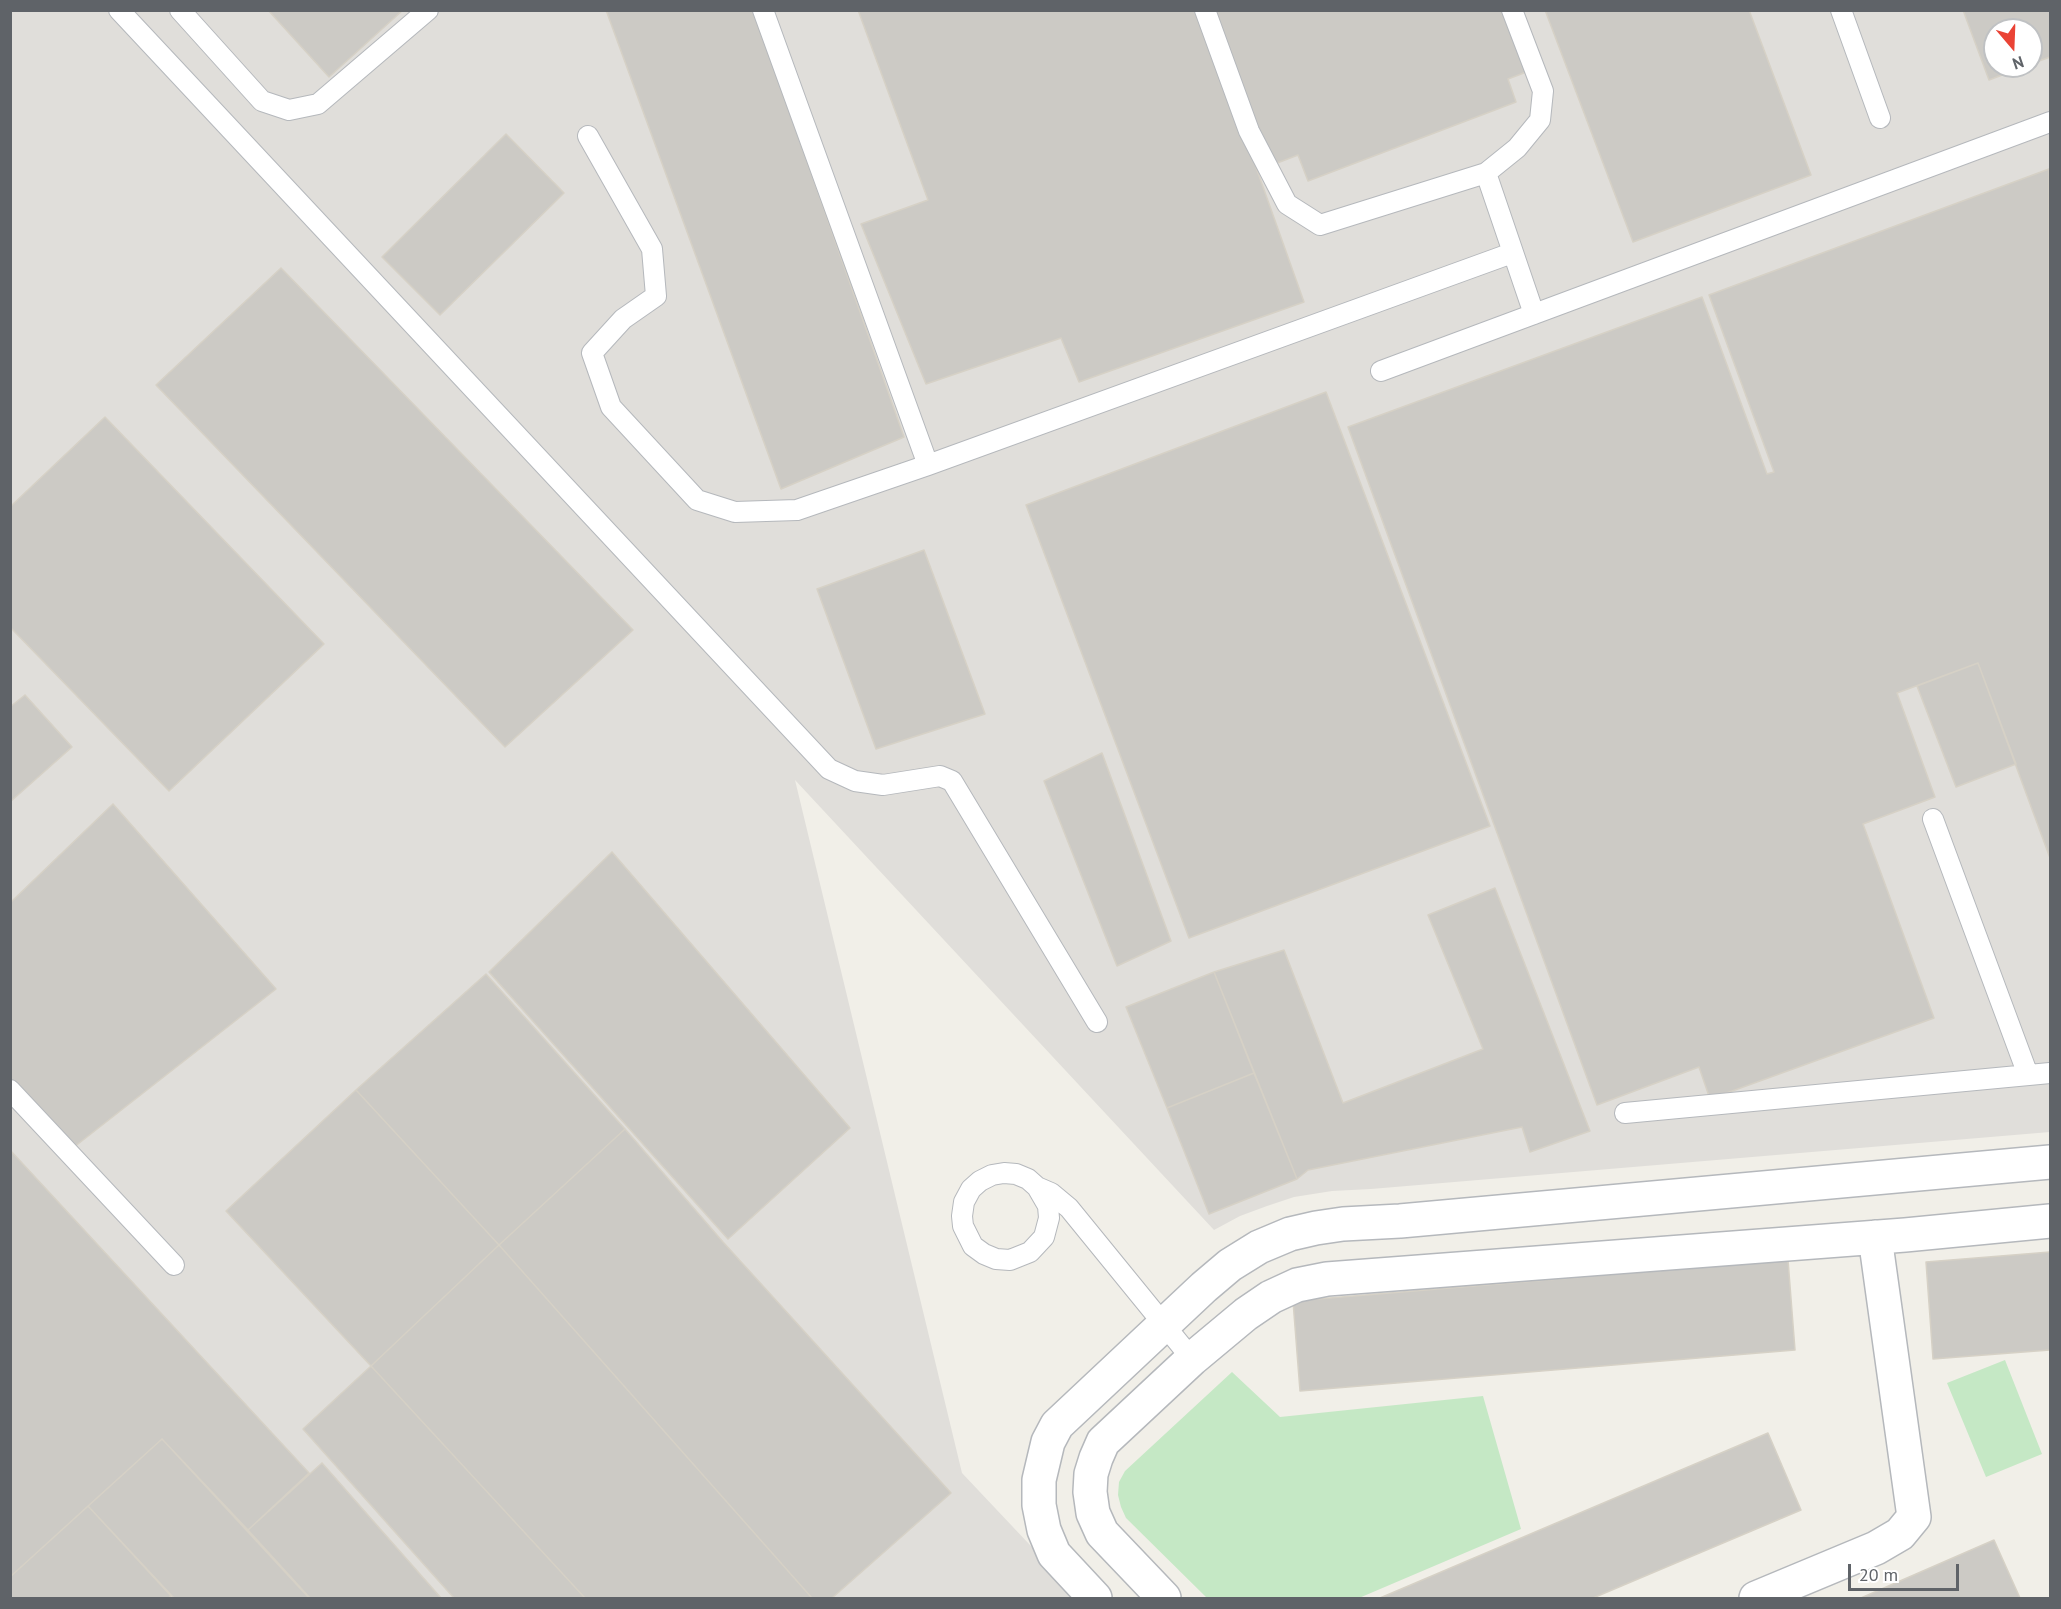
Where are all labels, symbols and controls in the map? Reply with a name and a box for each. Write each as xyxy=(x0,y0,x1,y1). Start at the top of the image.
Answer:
north arrow xyxy=(1983,18,2043,78)
text: N xyxy=(2010,52,2026,74)
scale bar xyxy=(1851,1552,1962,1590)
text: 20 m xyxy=(1859,1563,1898,1586)

